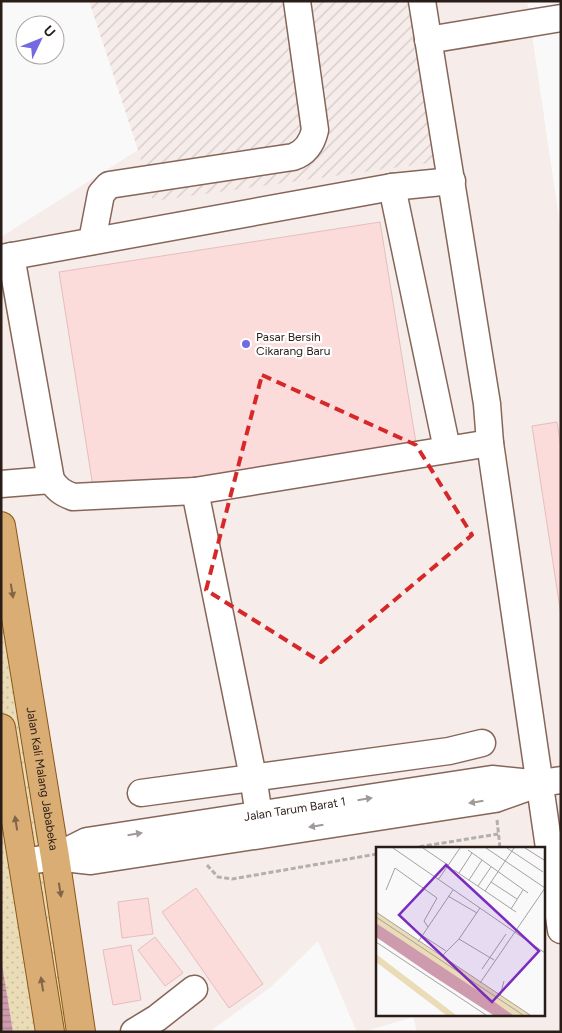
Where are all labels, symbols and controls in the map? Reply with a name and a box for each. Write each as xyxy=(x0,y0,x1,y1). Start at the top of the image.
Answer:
north arrow xyxy=(15,15,65,65)
text: U xyxy=(40,22,59,41)
place label: Pasar Bersih Cikarang Baru xyxy=(256,330,330,358)
marker: Pasar Bersih Cikarang Baru xyxy=(240,338,252,350)
one-way arrow xyxy=(8,584,16,600)
street label: Jalan Kali Malang Jababeka xyxy=(24,706,61,851)
street label: Jalan Tarum Barat 1 xyxy=(243,794,347,824)
one-way arrow xyxy=(357,794,373,802)
one-way arrow xyxy=(468,799,484,807)
one-way arrow xyxy=(12,815,20,831)
one-way arrow xyxy=(307,823,323,831)
one-way arrow xyxy=(128,829,144,837)
inset map xyxy=(376,847,544,1016)
one-way arrow xyxy=(56,882,64,898)
one-way arrow xyxy=(38,975,46,991)

